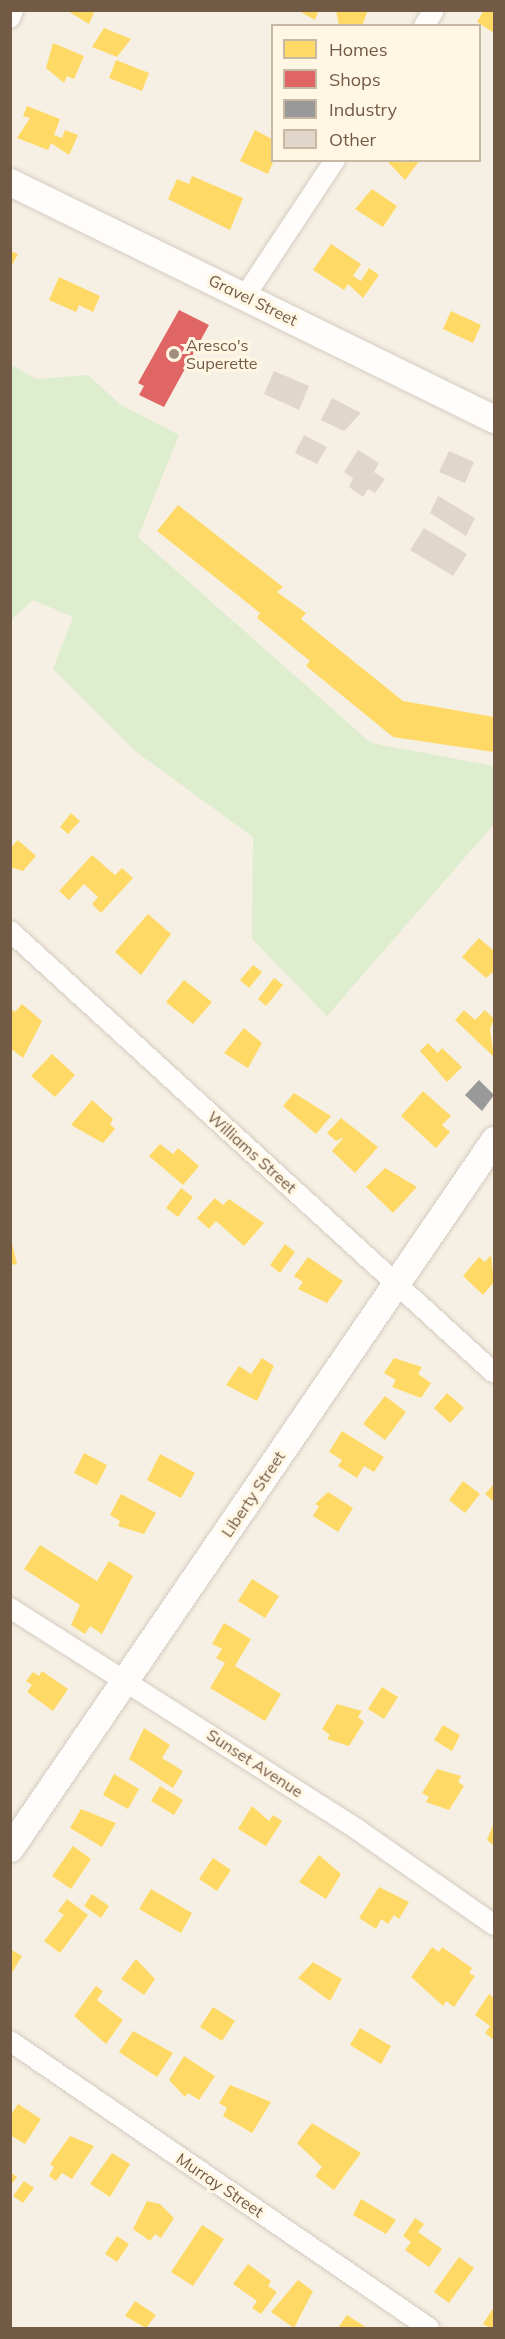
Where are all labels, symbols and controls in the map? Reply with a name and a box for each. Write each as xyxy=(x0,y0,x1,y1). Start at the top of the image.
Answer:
legend xyxy=(271,24,481,162)
text: Homes xyxy=(329,38,388,61)
text: Shops xyxy=(329,68,381,91)
text: Industry xyxy=(329,98,397,121)
text: Other xyxy=(329,128,376,151)
street label: Gravel Street xyxy=(206,270,300,330)
place label: Aresco's Superette xyxy=(186,335,258,373)
marker: Aresco's Superette xyxy=(167,347,181,361)
street label: Williams Street xyxy=(204,1107,300,1197)
street label: Liberty Street xyxy=(217,1447,289,1541)
street label: Sunset Avenue xyxy=(203,1725,307,1801)
street label: Murray Street xyxy=(173,2149,267,2221)

